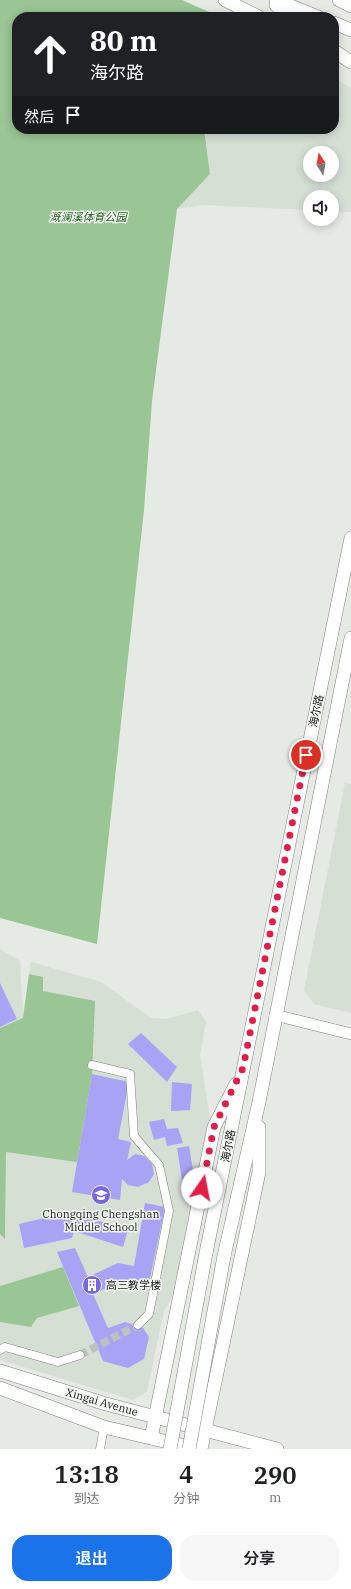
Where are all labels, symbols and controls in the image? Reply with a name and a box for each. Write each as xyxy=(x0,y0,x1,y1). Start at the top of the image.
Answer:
text: 80 m xyxy=(90,22,157,59)
icon: ahead xyxy=(24,28,76,80)
text: 海尔路 xyxy=(90,61,144,84)
icon: arrive xyxy=(62,104,84,126)
text: 然后 xyxy=(24,107,54,126)
north arrow xyxy=(303,146,339,182)
map controls xyxy=(303,146,339,226)
button: sound xyxy=(303,190,339,226)
park label: 溉澜溪体育公园 xyxy=(50,210,128,224)
street label: 海尔路 xyxy=(306,693,326,729)
pin xyxy=(289,738,323,772)
icon: arrive xyxy=(295,744,317,766)
street label: 海尔路 xyxy=(218,1128,238,1164)
position arrow xyxy=(181,1167,223,1209)
school or university icon: Chongqing Chengshan Middle School xyxy=(90,1184,112,1206)
place label: Chongqing Chengshan Middle School xyxy=(43,1207,159,1234)
building icon: 高三教学楼 xyxy=(81,1274,103,1296)
place label: 高三教学楼 xyxy=(106,1278,161,1292)
street label: Xingai Avenue xyxy=(64,1385,140,1419)
text: 13:18 xyxy=(54,1458,119,1490)
text: 4 xyxy=(179,1458,193,1490)
text: 290 xyxy=(254,1459,297,1491)
text: m xyxy=(269,1489,281,1506)
text: 到达 xyxy=(74,1490,100,1507)
text: 分钟 xyxy=(173,1490,199,1507)
button: 退出 xyxy=(12,1535,172,1581)
button: 分享 xyxy=(180,1535,339,1581)

